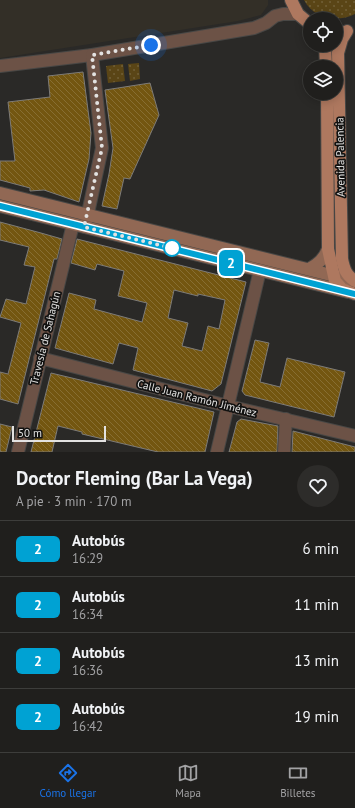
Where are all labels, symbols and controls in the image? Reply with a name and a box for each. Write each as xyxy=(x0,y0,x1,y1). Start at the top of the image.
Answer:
map controls xyxy=(303,12,343,100)
button: locate xyxy=(303,12,343,52)
your location xyxy=(141,35,161,55)
button: layers xyxy=(303,60,343,100)
street label: Avenida Palencia xyxy=(332,117,348,197)
unlabelled marker xyxy=(163,239,181,257)
line badge: 2 xyxy=(218,250,244,276)
text: 2 xyxy=(227,254,235,272)
street label: Travesía de Sahagún xyxy=(27,290,63,386)
street label: Calle Juan Ramón Jiménez xyxy=(136,376,258,420)
scale bar xyxy=(12,424,106,443)
text: 50 m xyxy=(18,426,42,440)
button: heart xyxy=(297,465,339,507)
text: Doctor Fleming (Bar La Vega) xyxy=(16,466,253,490)
text: A pie · 3 min · 170 m xyxy=(16,493,131,510)
text: Autobús xyxy=(72,531,125,550)
text: 6 min xyxy=(302,539,339,558)
text: 2 xyxy=(34,540,42,558)
text: 16:29 xyxy=(72,550,103,567)
text: Autobús xyxy=(72,587,125,606)
text: 11 min xyxy=(294,595,339,614)
text: 2 xyxy=(34,596,42,614)
text: 16:34 xyxy=(72,606,103,623)
text: Autobús xyxy=(72,643,125,662)
text: 13 min xyxy=(294,651,339,670)
text: 2 xyxy=(34,652,42,670)
text: 16:36 xyxy=(72,662,103,679)
text: Autobús xyxy=(72,699,125,718)
text: 19 min xyxy=(294,707,339,726)
text: 2 xyxy=(34,708,42,726)
text: 16:42 xyxy=(72,718,103,735)
tab: Cómo llegar xyxy=(40,762,96,800)
tab: Mapa xyxy=(175,762,201,800)
tab: Billetes xyxy=(280,762,315,800)

